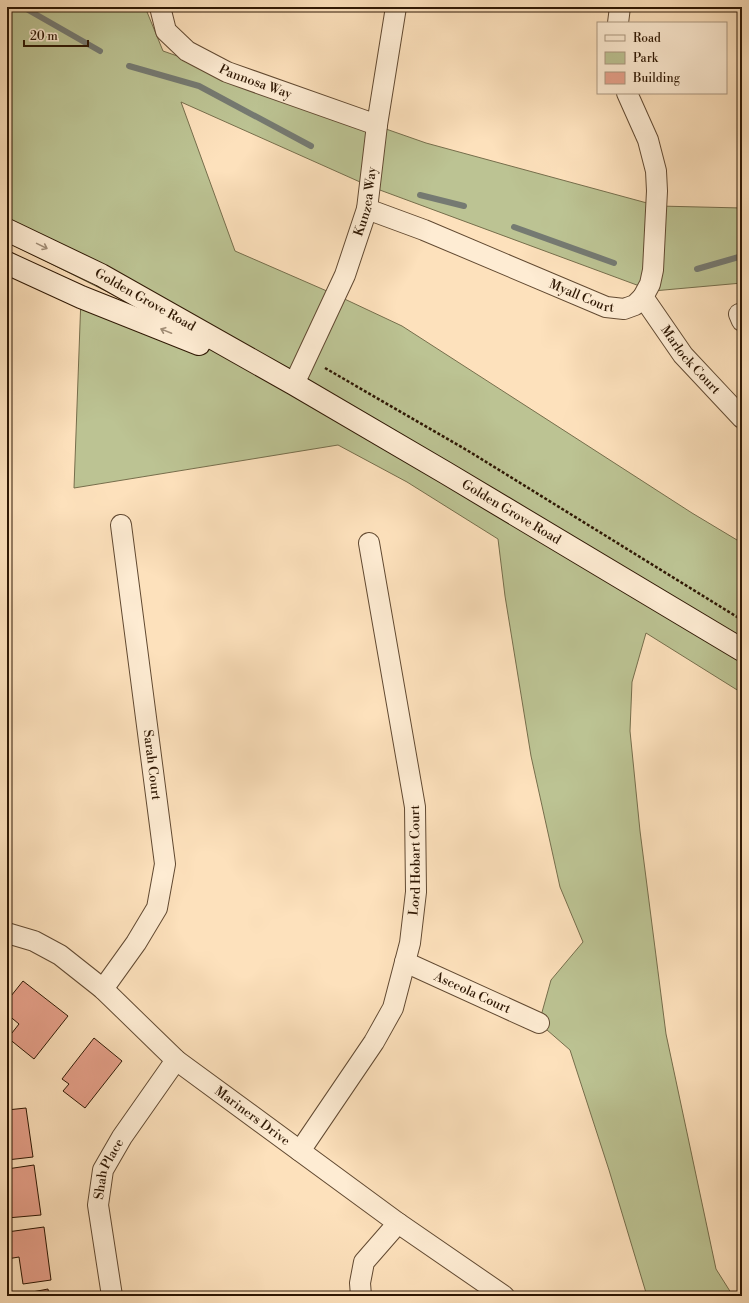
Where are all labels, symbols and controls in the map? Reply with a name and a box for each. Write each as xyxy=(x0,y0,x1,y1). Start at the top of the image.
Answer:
scale bar xyxy=(24,22,88,48)
legend xyxy=(597,22,727,94)
text: 20 m xyxy=(30,29,58,44)
text: Road xyxy=(633,31,661,46)
text: Park xyxy=(633,51,659,66)
street label: Pannosa Way xyxy=(216,61,295,103)
text: Building xyxy=(632,71,681,86)
street label: Kunzea Way xyxy=(350,165,380,238)
one-way arrow xyxy=(36,243,48,250)
street label: Golden Grove Road xyxy=(92,265,199,335)
street label: Myall Court xyxy=(547,276,615,316)
street label: Marlock Court xyxy=(657,323,724,398)
one-way arrow xyxy=(160,326,172,334)
street label: Golden Grove Road xyxy=(459,476,564,548)
street label: Sarah Court xyxy=(140,729,164,802)
street label: Lord Hobart Court xyxy=(405,804,424,916)
street label: Asceola Court xyxy=(431,968,514,1017)
street label: Mariners Drive xyxy=(211,1083,294,1149)
street label: Shah Place xyxy=(91,1135,128,1201)

